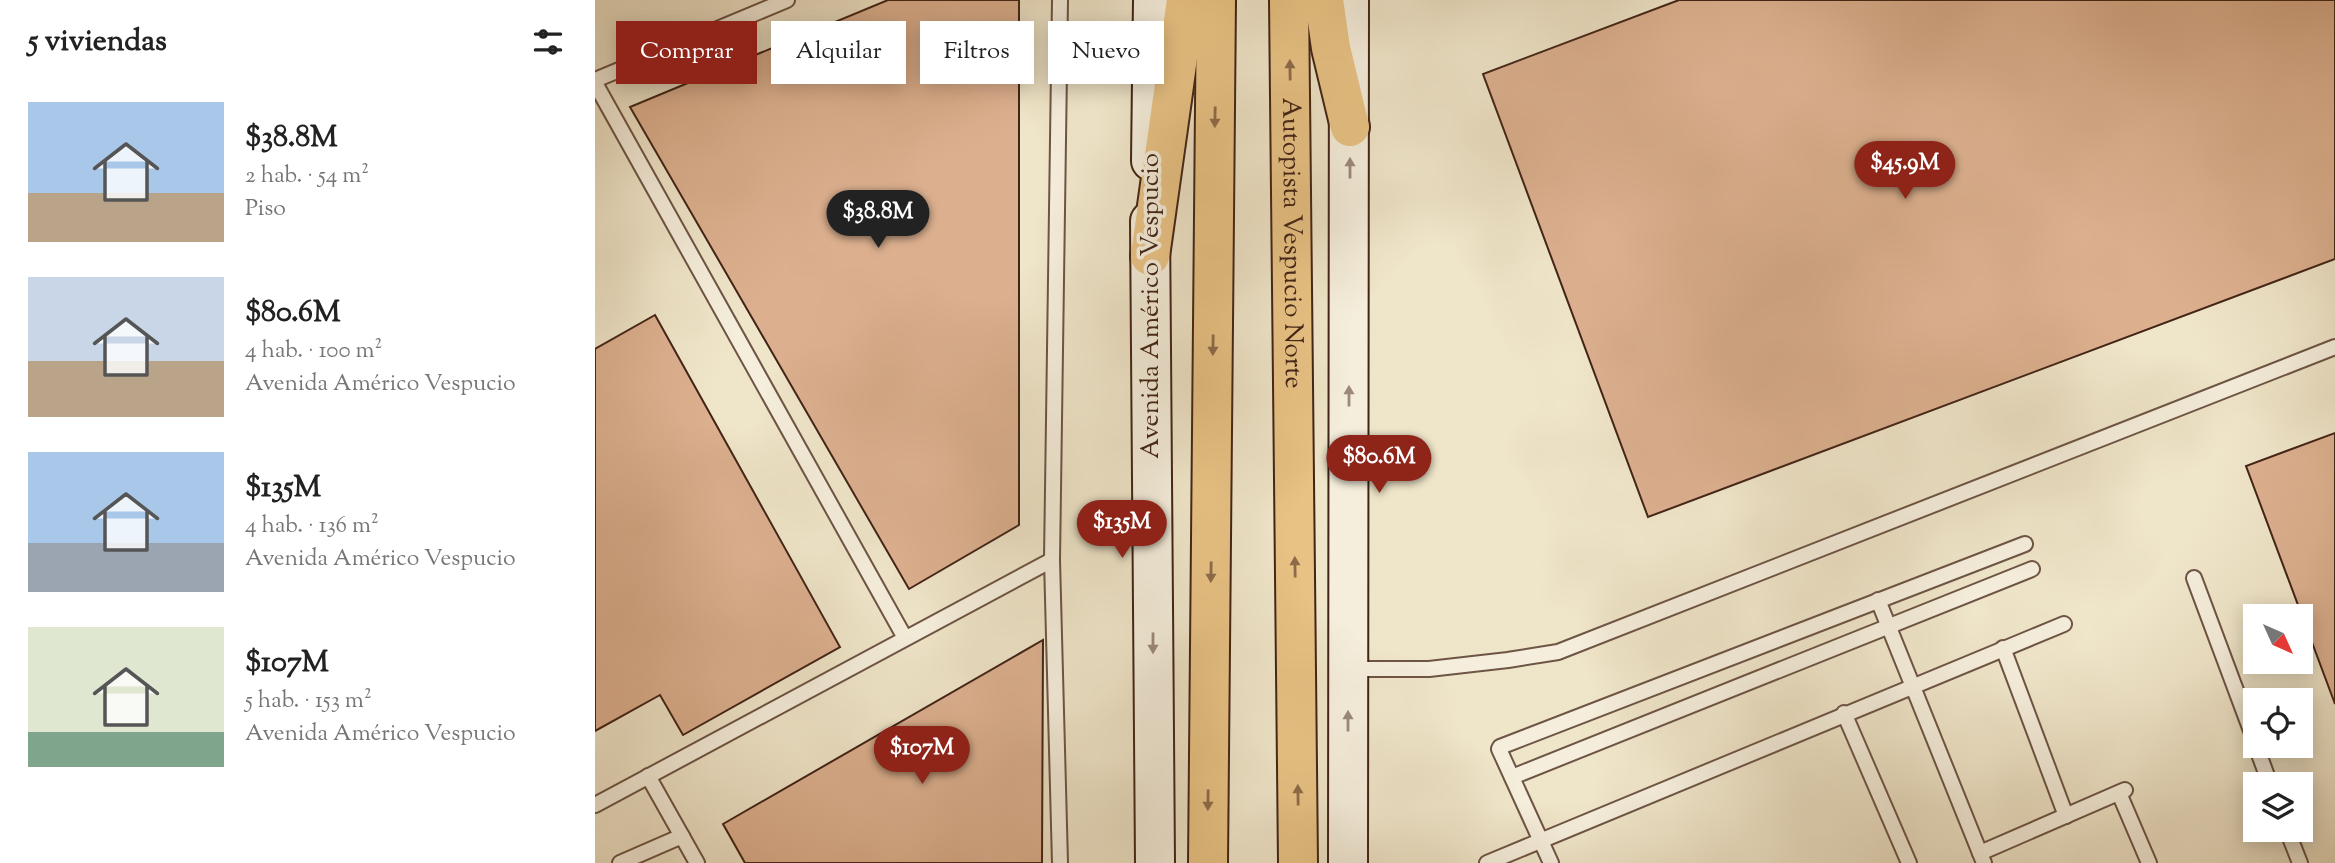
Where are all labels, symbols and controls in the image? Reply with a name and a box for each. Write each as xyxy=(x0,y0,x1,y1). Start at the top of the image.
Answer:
text: 5 viviendas xyxy=(28,21,167,64)
chip: Comprar xyxy=(616,21,757,84)
chip: Alquilar xyxy=(771,21,906,84)
chip: Filtros xyxy=(920,21,1034,84)
chip: Nuevo xyxy=(1048,21,1164,84)
icon: filters xyxy=(529,23,567,61)
one-way arrow xyxy=(1284,59,1296,81)
street label: Autopista Vespucio Norte xyxy=(1272,97,1312,389)
one-way arrow xyxy=(1209,106,1221,128)
text: $38.8M xyxy=(245,117,338,160)
icon: home xyxy=(84,130,168,214)
pin: $45.9M xyxy=(1848,142,1962,201)
text: $45.9M xyxy=(1870,147,1940,180)
street label: Avenida Américo Vespucio xyxy=(1133,153,1170,459)
one-way arrow xyxy=(1344,157,1356,179)
text: 2 hab. · 54 m² xyxy=(245,160,369,193)
pin: $38.8M xyxy=(821,190,935,250)
text: Piso xyxy=(245,193,286,226)
text: $38.8M xyxy=(842,196,914,229)
text: $80.6M xyxy=(245,292,341,335)
icon: home xyxy=(84,305,168,389)
one-way arrow xyxy=(1207,334,1219,356)
text: 4 hab. · 100 m² xyxy=(245,335,382,368)
text: Avenida Américo Vespucio xyxy=(245,368,516,401)
one-way arrow xyxy=(1343,385,1355,407)
pin: $80.6M xyxy=(1322,435,1436,495)
text: $80.6M xyxy=(1342,441,1416,474)
text: $135M xyxy=(245,467,321,510)
icon: home xyxy=(84,480,168,564)
pin: $135M xyxy=(1073,500,1171,560)
text: $135M xyxy=(1093,506,1151,539)
text: 4 hab. · 136 m² xyxy=(245,510,379,543)
text: Avenida Américo Vespucio xyxy=(245,543,516,576)
one-way arrow xyxy=(1289,556,1301,578)
one-way arrow xyxy=(1205,561,1216,583)
north arrow xyxy=(2243,604,2313,674)
map controls xyxy=(2243,604,2313,842)
one-way arrow xyxy=(1147,632,1159,654)
text: $107M xyxy=(245,642,329,685)
icon: home xyxy=(84,655,168,739)
text: 5 hab. · 153 m² xyxy=(245,685,372,718)
button: locate xyxy=(2243,688,2313,758)
one-way arrow xyxy=(1342,710,1354,732)
text: Avenida Américo Vespucio xyxy=(245,718,516,751)
pin: $107M xyxy=(873,726,971,786)
text: $107M xyxy=(890,732,954,765)
button: layers xyxy=(2243,772,2313,842)
one-way arrow xyxy=(1292,784,1304,806)
one-way arrow xyxy=(1203,789,1214,811)

